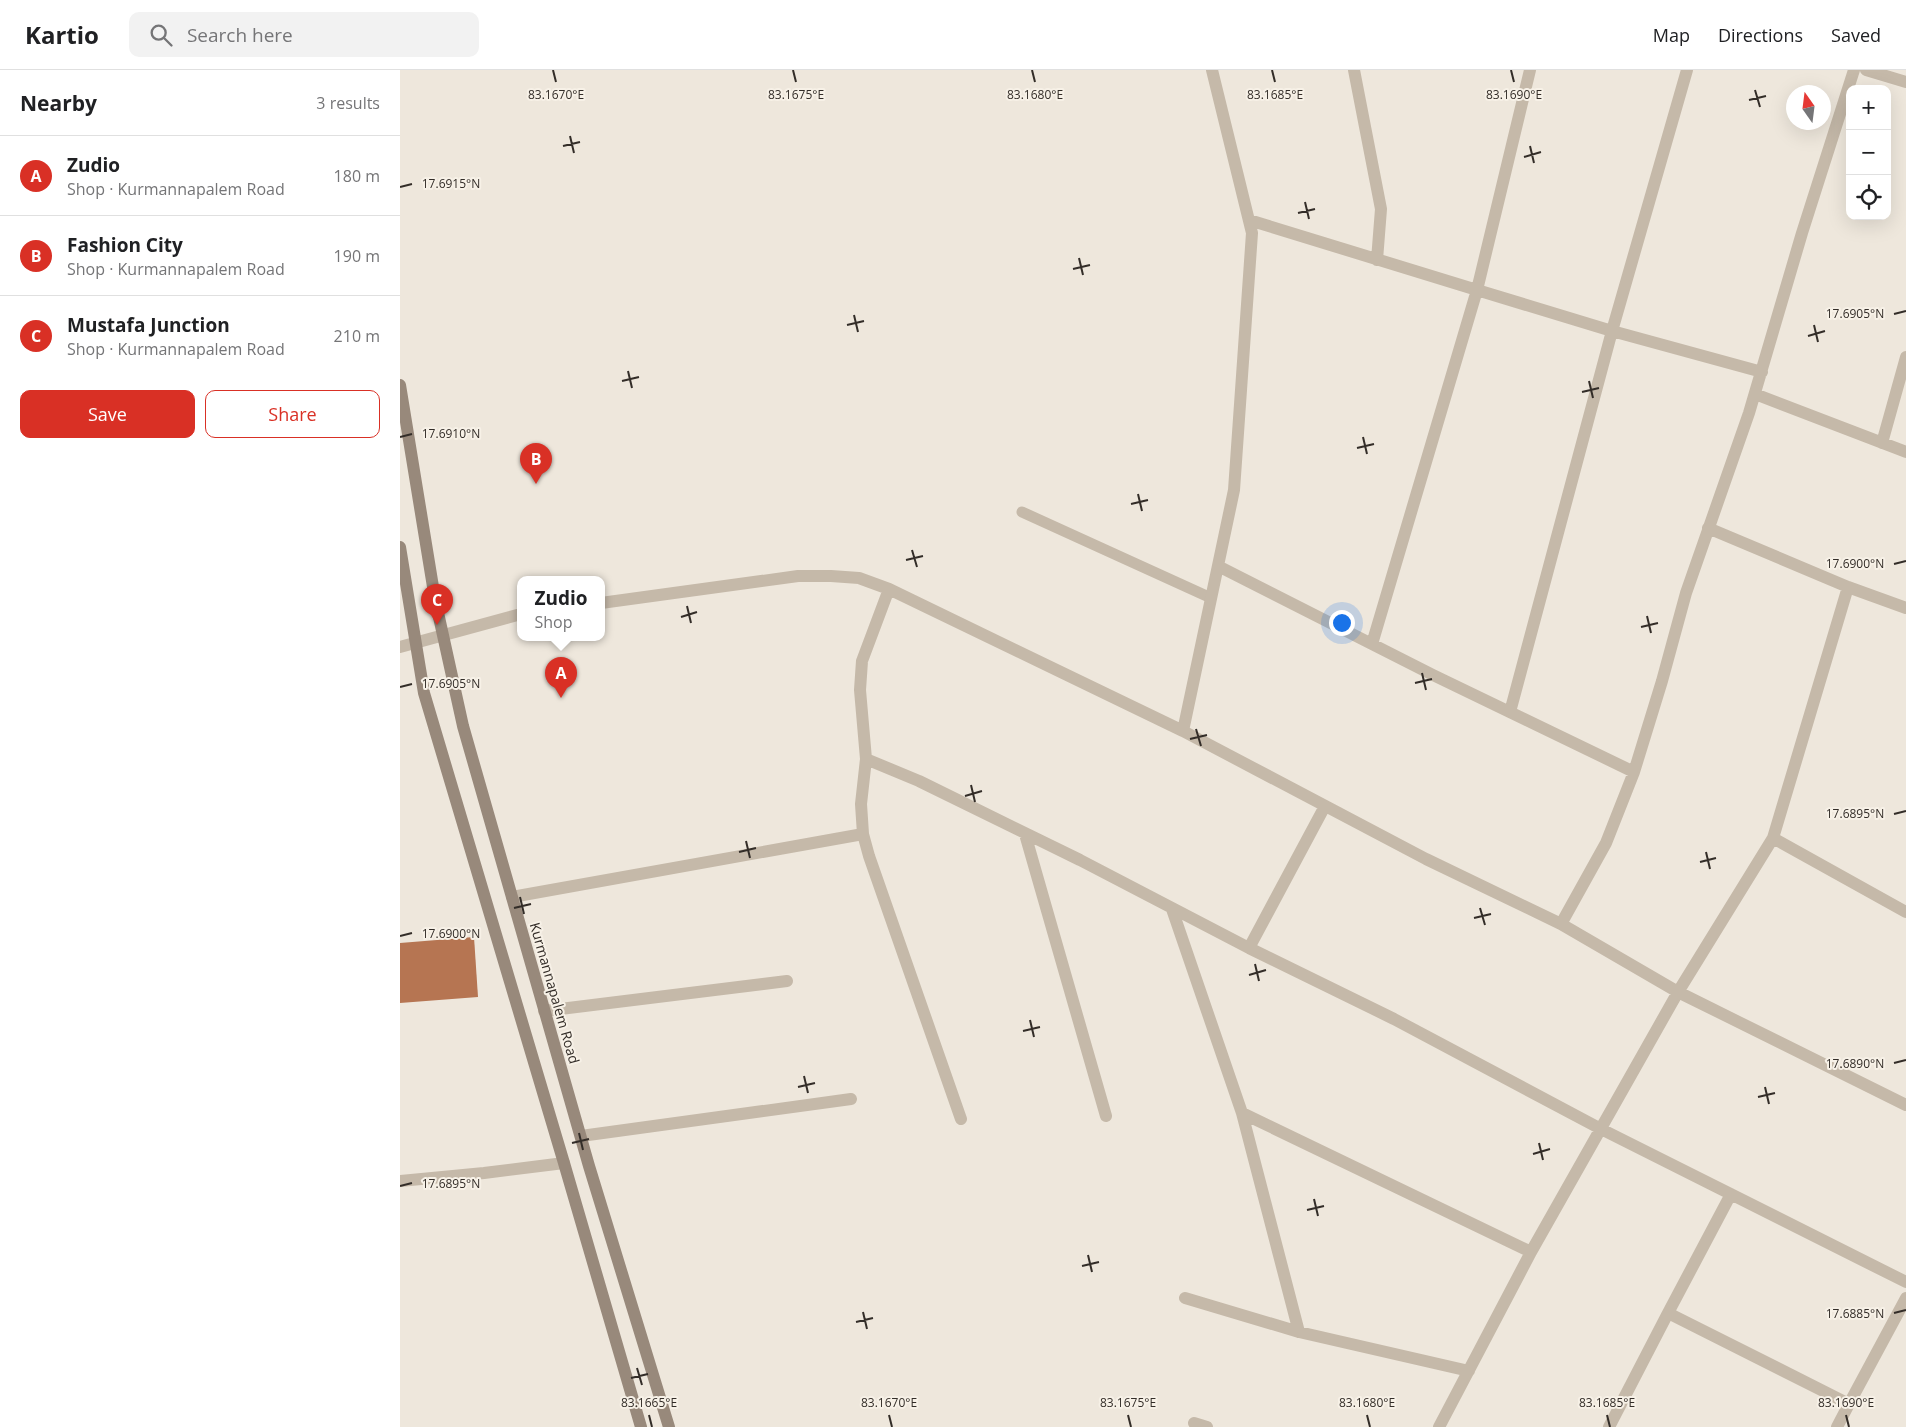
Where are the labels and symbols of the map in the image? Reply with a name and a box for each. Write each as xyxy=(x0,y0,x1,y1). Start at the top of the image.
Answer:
north arrow xyxy=(1786,85,1831,130)
text: 83.1670°E xyxy=(528,86,584,103)
text: 83.1675°E xyxy=(768,86,824,103)
text: 83.1680°E xyxy=(1007,86,1063,103)
text: 83.1685°E xyxy=(1247,86,1303,103)
text: 83.1690°E xyxy=(1486,86,1542,103)
text: 17.6915°N xyxy=(422,175,480,192)
text: 17.6905°N xyxy=(1826,305,1884,322)
text: 17.6910°N xyxy=(422,425,480,442)
pin: B xyxy=(520,443,552,484)
text: 17.6900°N xyxy=(1826,555,1884,572)
pin: C xyxy=(421,584,453,625)
your location xyxy=(1329,610,1355,636)
pin: A xyxy=(545,657,577,698)
text: 17.6905°N xyxy=(422,675,480,692)
text: 17.6895°N xyxy=(1826,805,1884,822)
street label: Kurmannapalem Road xyxy=(526,920,584,1066)
text: 17.6900°N xyxy=(422,925,480,942)
text: 17.6890°N xyxy=(1826,1055,1884,1072)
text: 17.6895°N xyxy=(422,1175,480,1192)
text: 17.6885°N xyxy=(1826,1305,1884,1322)
text: 83.1665°E xyxy=(621,1394,677,1411)
text: 83.1670°E xyxy=(861,1394,917,1411)
text: 83.1675°E xyxy=(1100,1394,1156,1411)
text: 83.1680°E xyxy=(1339,1394,1395,1411)
text: 83.1685°E xyxy=(1579,1394,1635,1411)
text: 83.1690°E xyxy=(1818,1394,1874,1411)

